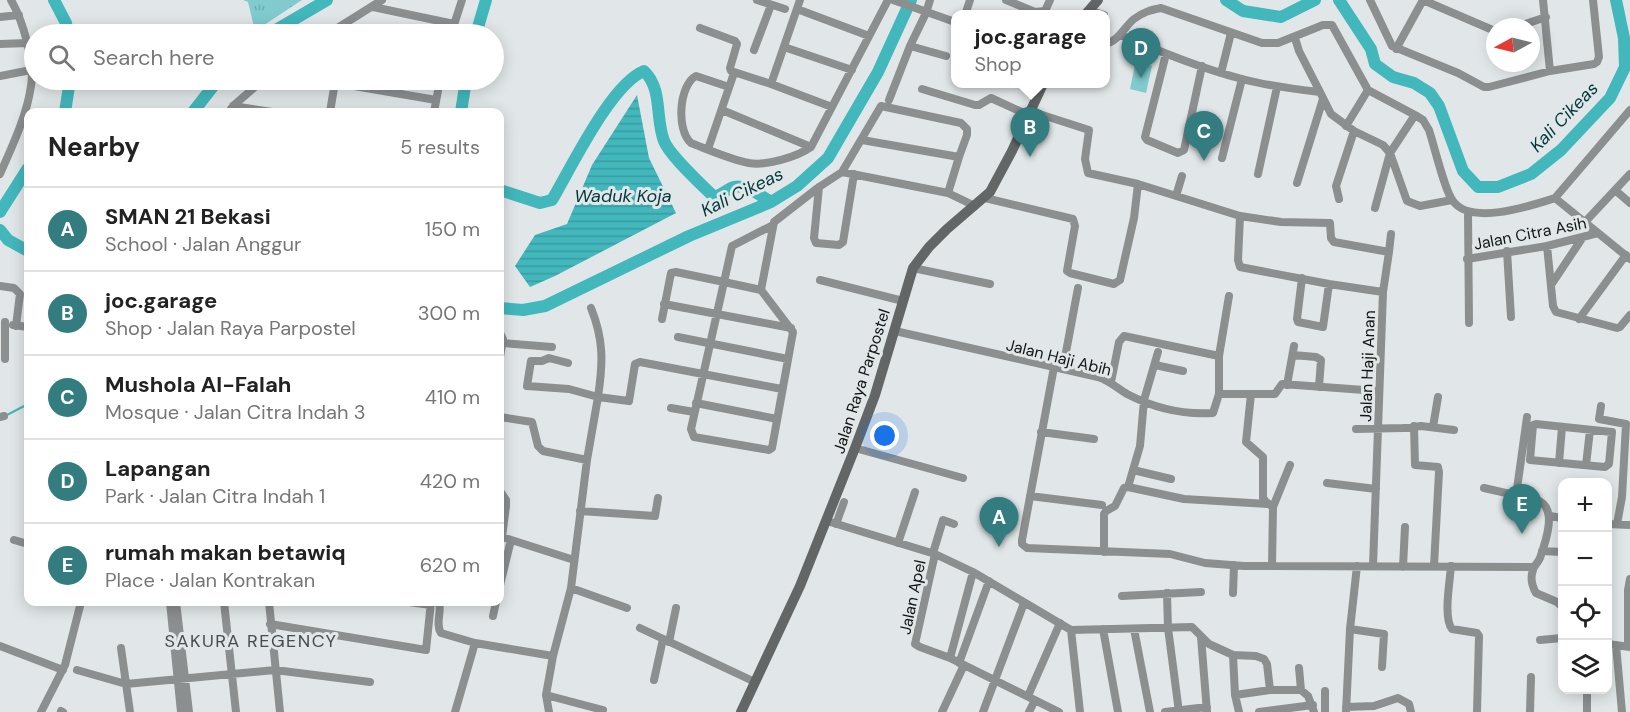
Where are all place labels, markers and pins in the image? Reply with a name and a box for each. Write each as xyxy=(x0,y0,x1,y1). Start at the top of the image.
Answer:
pin: D xyxy=(1122,28,1160,78)
pin: B xyxy=(1010,108,1050,157)
pin: C xyxy=(1184,112,1224,161)
pin: E xyxy=(1502,484,1541,534)
pin: A xyxy=(980,498,1018,547)

